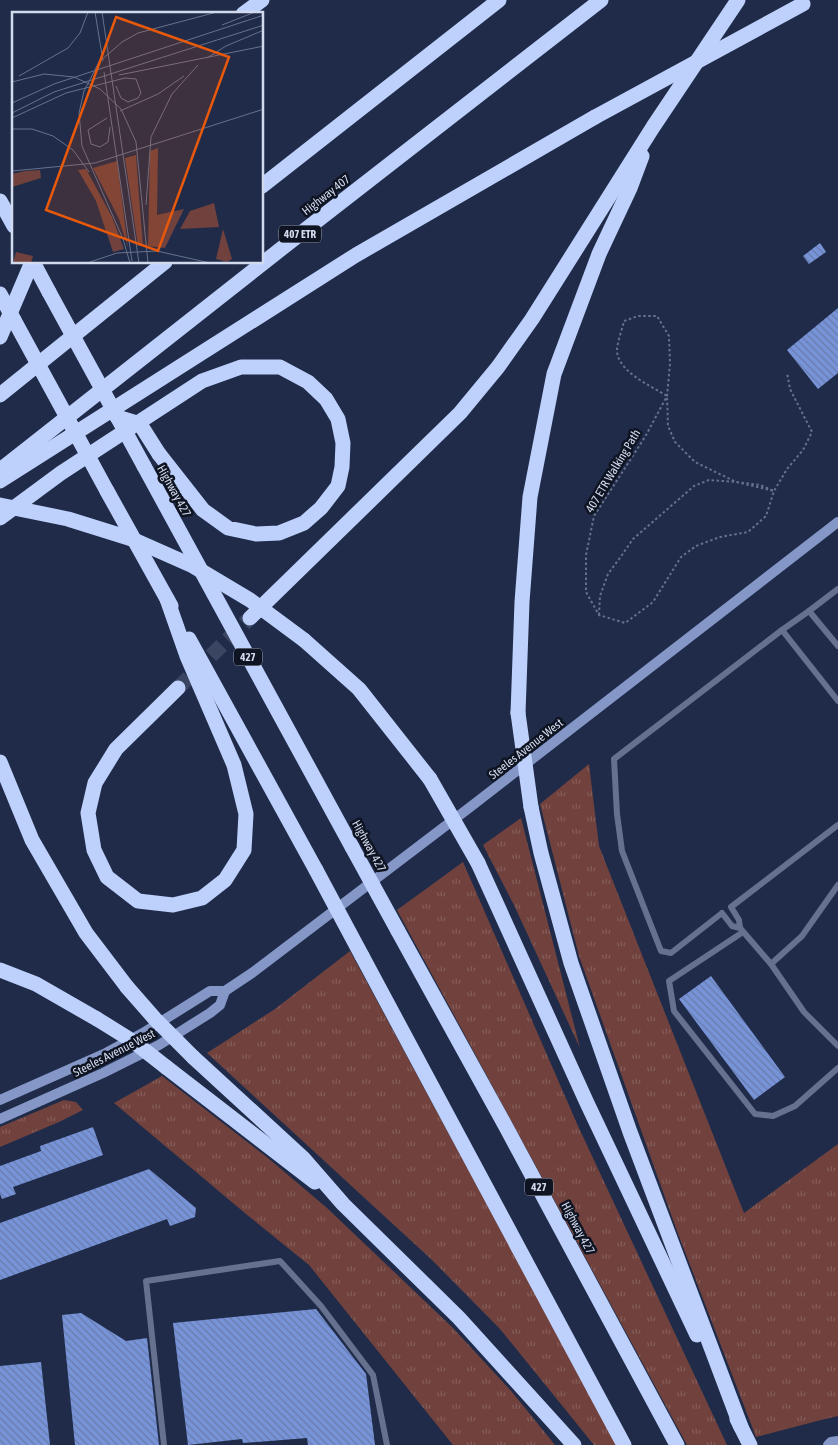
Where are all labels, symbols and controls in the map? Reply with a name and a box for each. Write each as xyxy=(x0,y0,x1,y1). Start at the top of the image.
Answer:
inset map xyxy=(12,12,264,264)
street label: Highway 407 xyxy=(299,172,353,218)
road number: 407 ETR xyxy=(279,225,321,242)
street label: 407 ETR Walking Path xyxy=(583,427,643,515)
street label: Highway 427 xyxy=(154,463,194,520)
road number: 427 xyxy=(234,649,262,666)
street label: Steeles Avenue West xyxy=(486,715,566,782)
street label: Highway 427 xyxy=(349,818,389,875)
street label: Steeles Avenue West xyxy=(71,1026,158,1080)
road number: 427 xyxy=(525,1178,553,1196)
street label: Highway 427 xyxy=(558,1200,598,1257)

